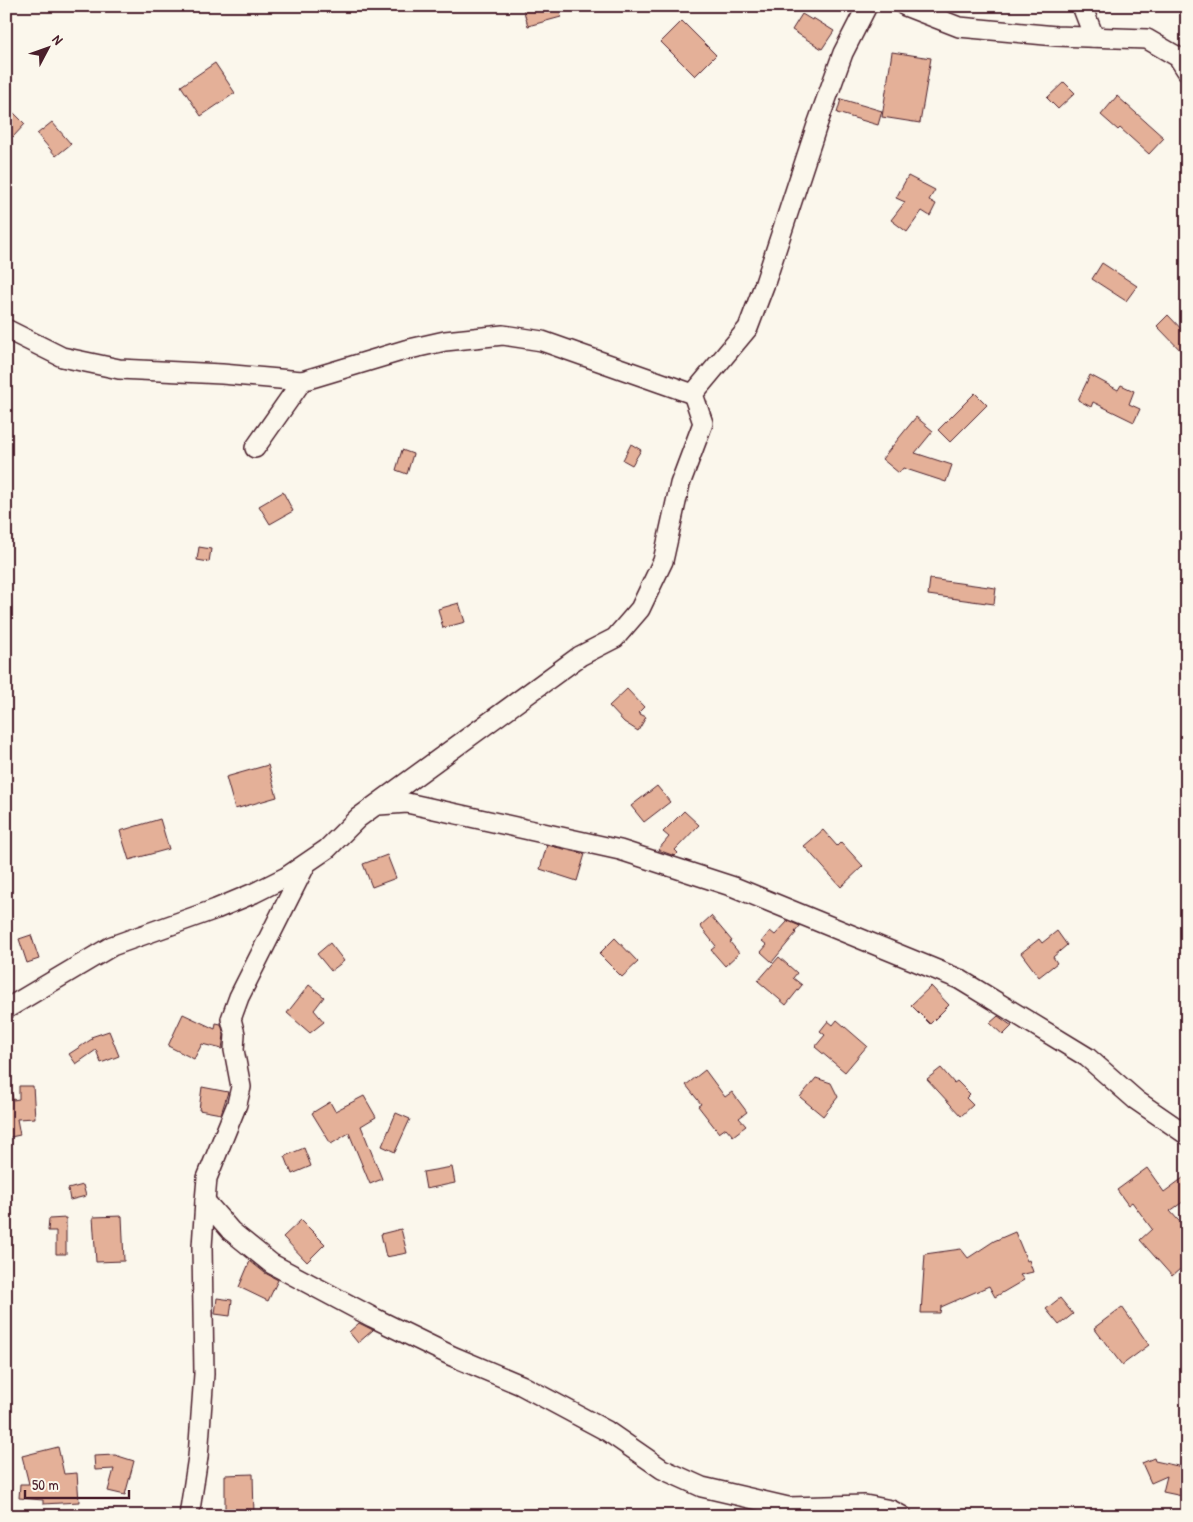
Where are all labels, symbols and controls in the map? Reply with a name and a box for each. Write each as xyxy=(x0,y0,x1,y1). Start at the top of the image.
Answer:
north arrow xyxy=(22,22,72,72)
text: N xyxy=(49,30,68,49)
scale bar xyxy=(25,1467,129,1499)
text: 50 m xyxy=(32,1474,59,1495)

